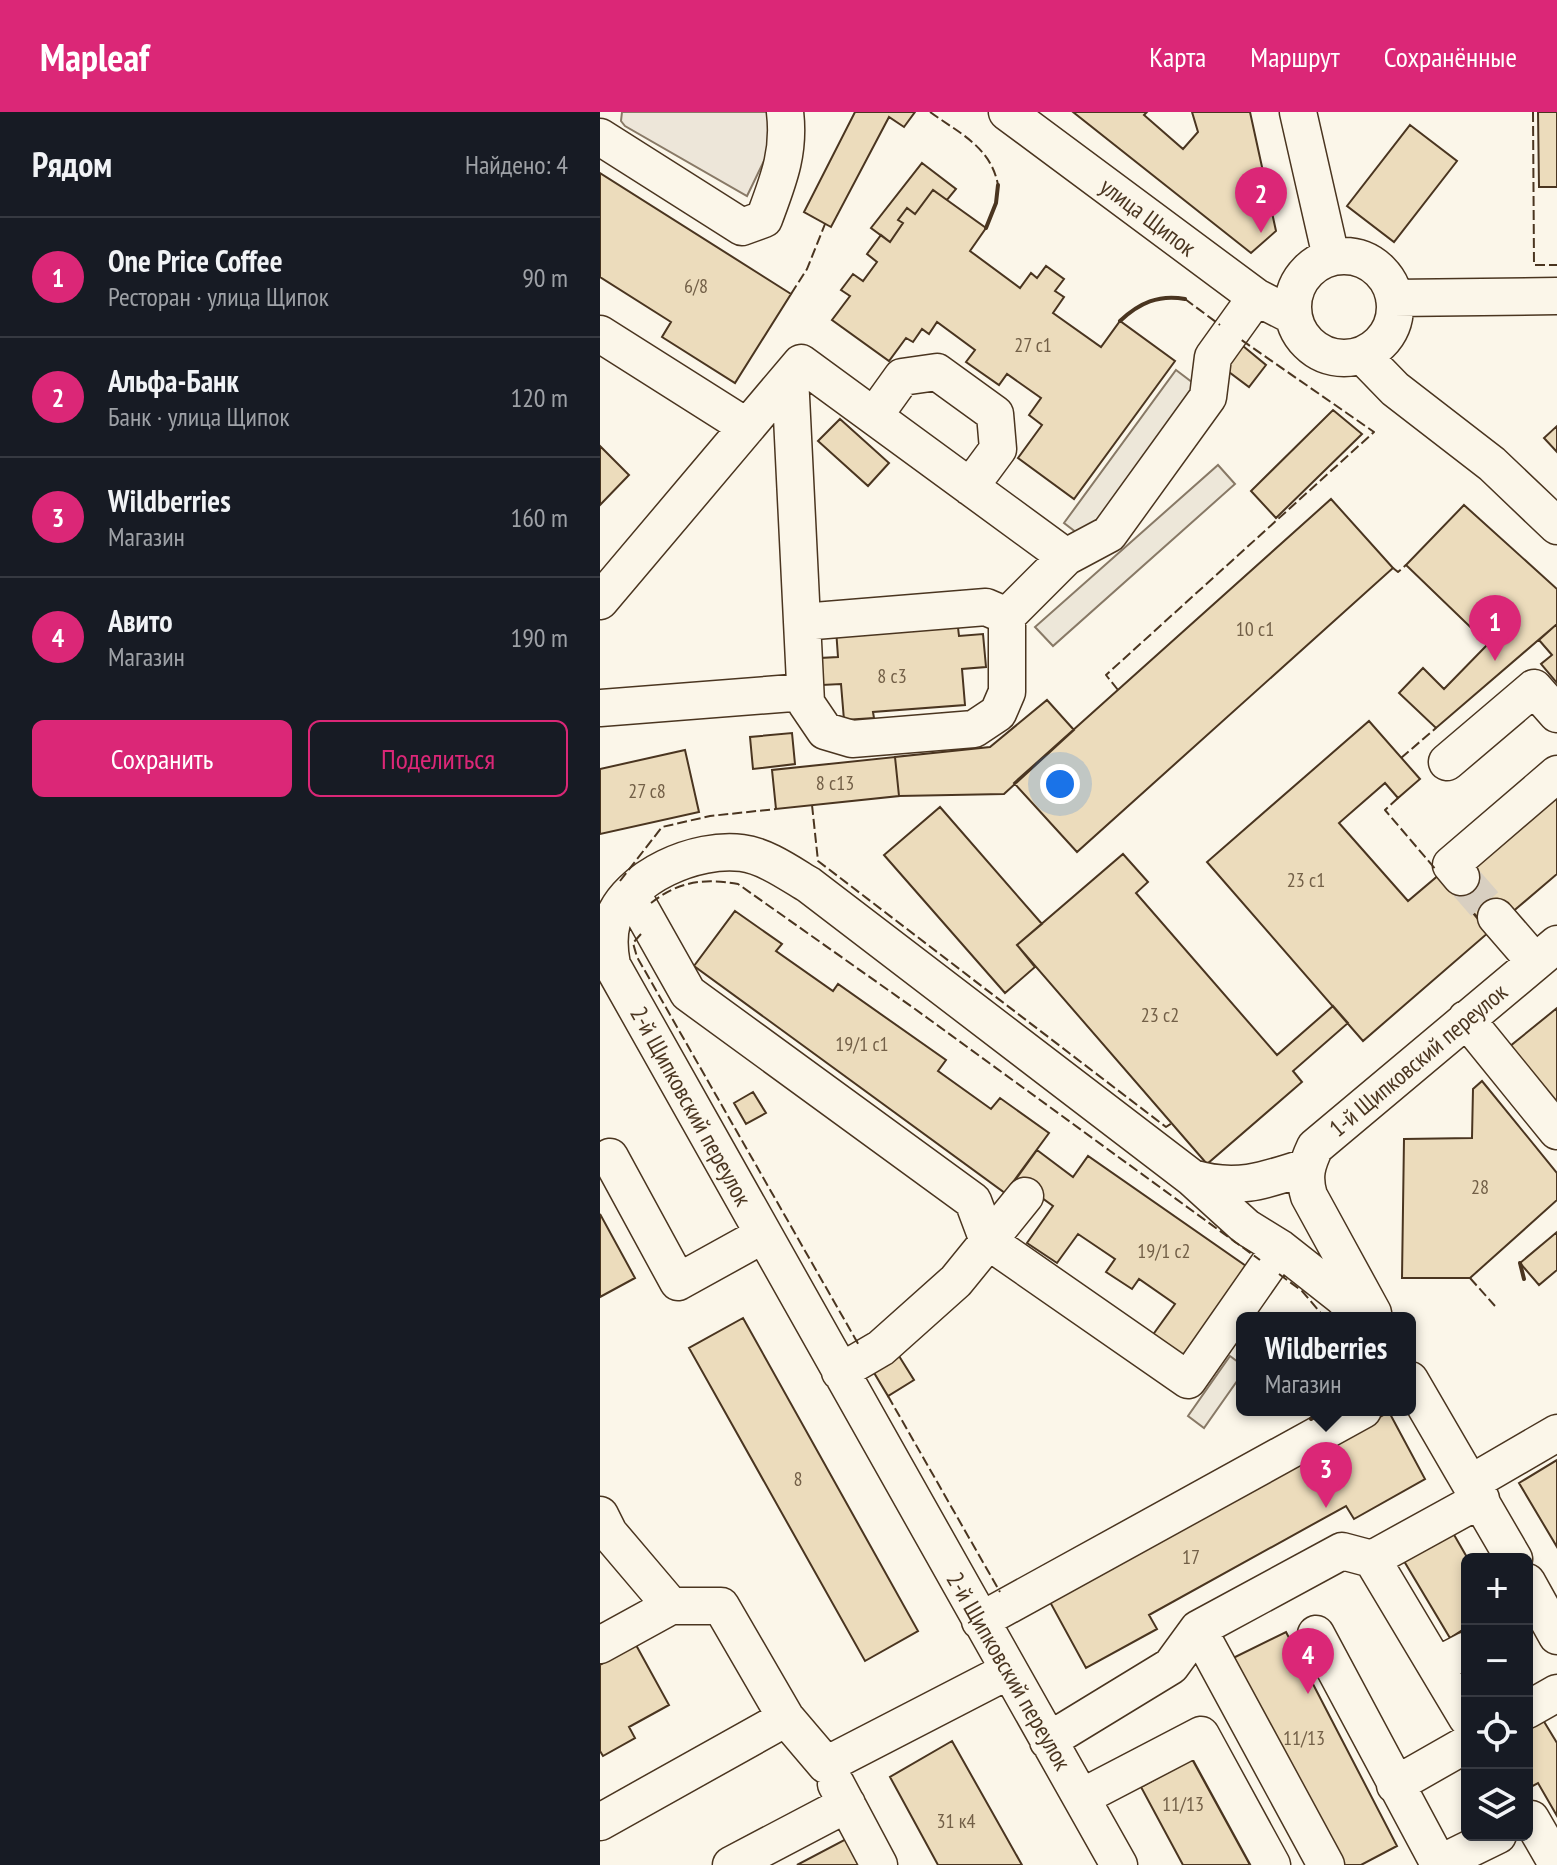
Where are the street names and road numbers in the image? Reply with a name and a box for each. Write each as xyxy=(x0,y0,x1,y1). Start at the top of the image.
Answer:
street label: улица Щипок xyxy=(1094,171,1203,264)
street label: 1-й Щипковский переулок xyxy=(1322,976,1514,1144)
street label: 2-й Щипковский переулок xyxy=(623,1001,759,1212)
street label: 2-й Щипковский переулок xyxy=(940,1567,1079,1776)

